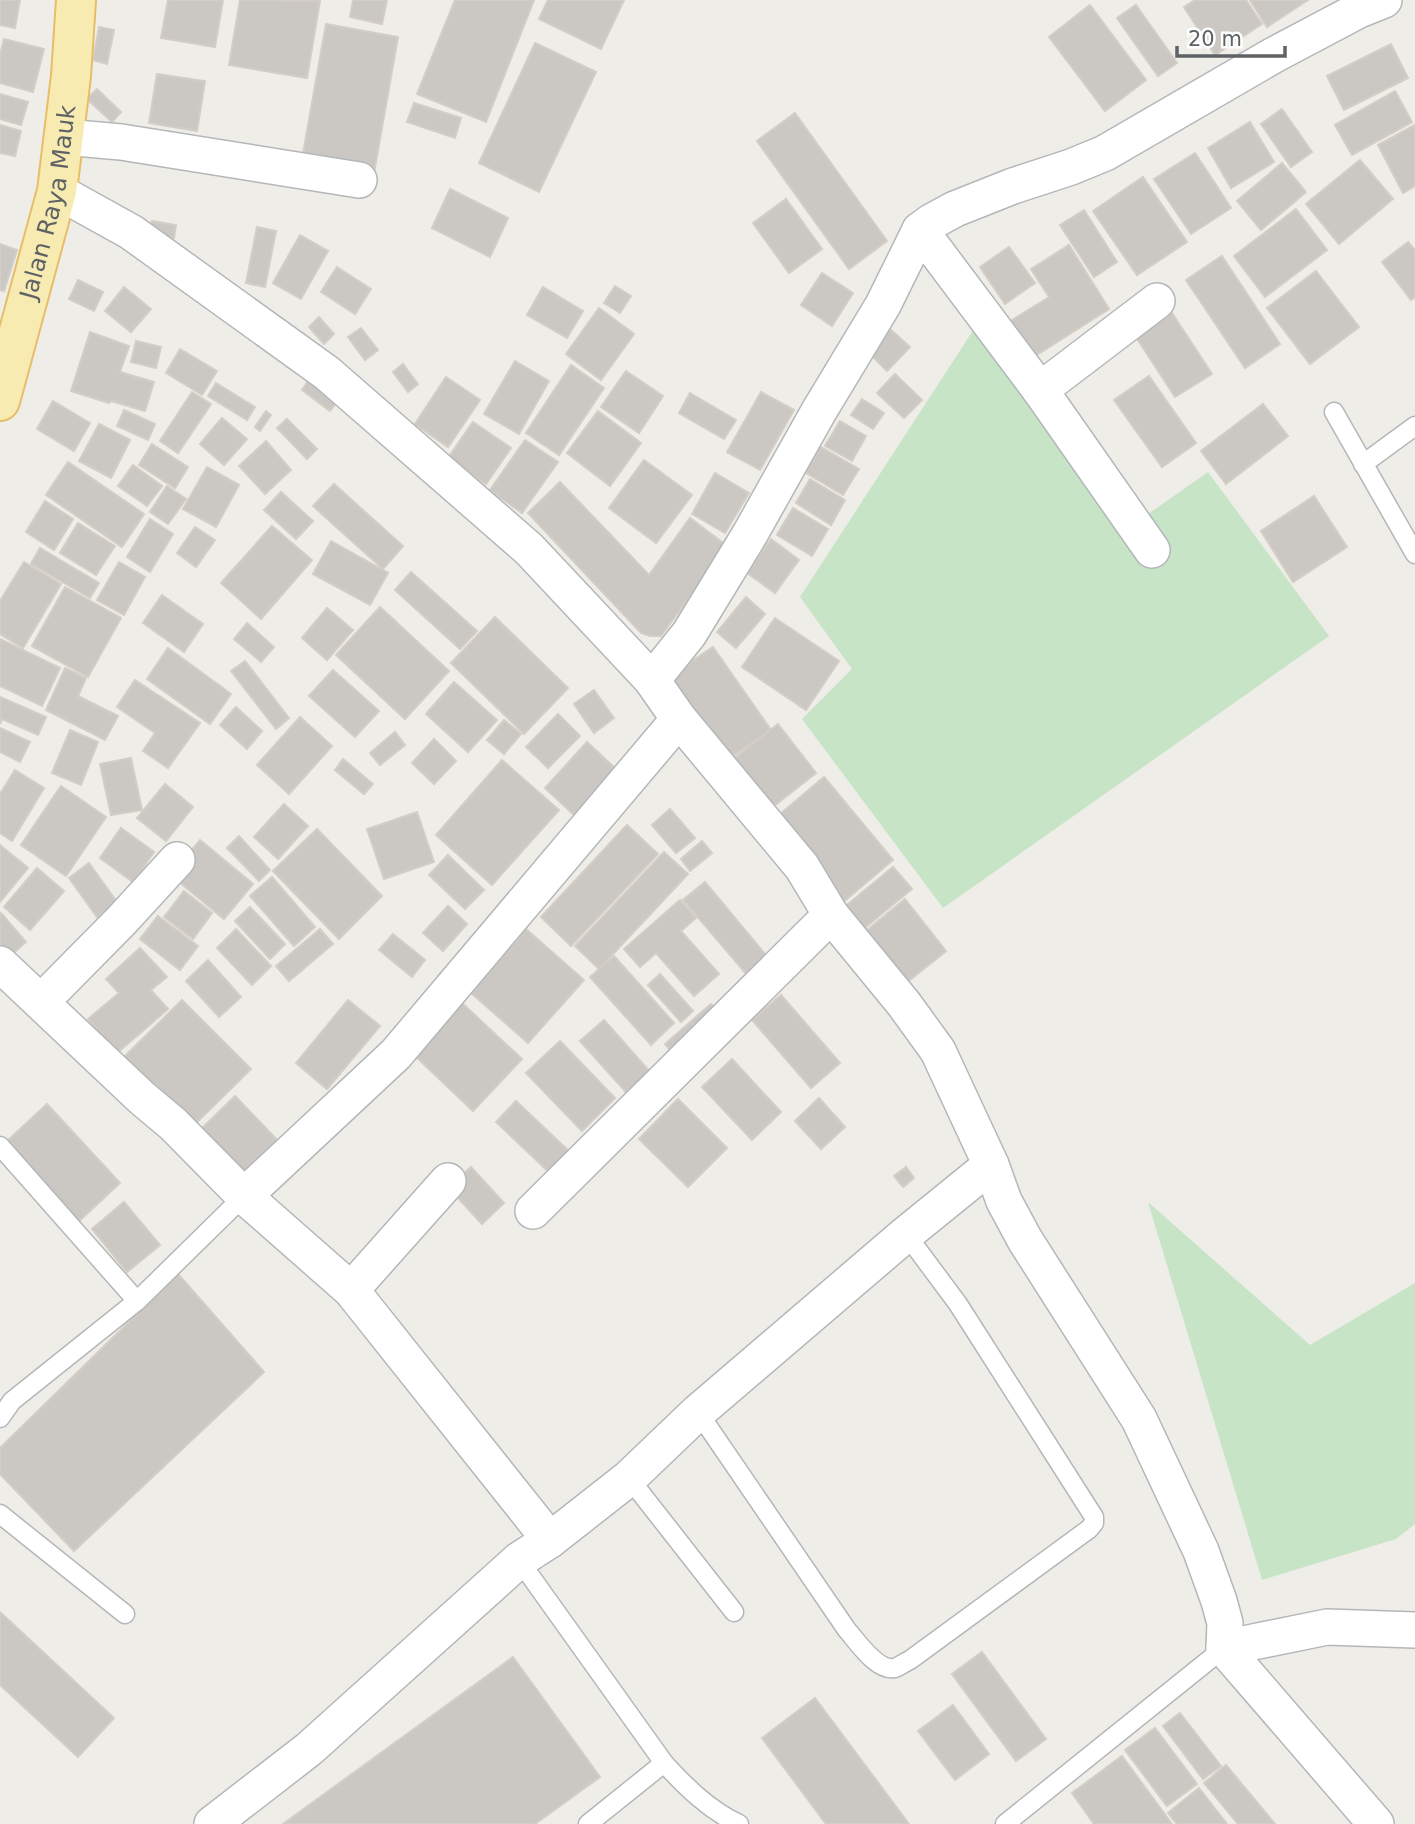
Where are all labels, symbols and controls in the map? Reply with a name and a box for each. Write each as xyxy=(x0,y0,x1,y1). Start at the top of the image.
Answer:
scale bar xyxy=(1177,14,1286,58)
text: 20 m xyxy=(1188,27,1242,51)
street label: Jalan Raya Mauk xyxy=(14,103,81,304)

